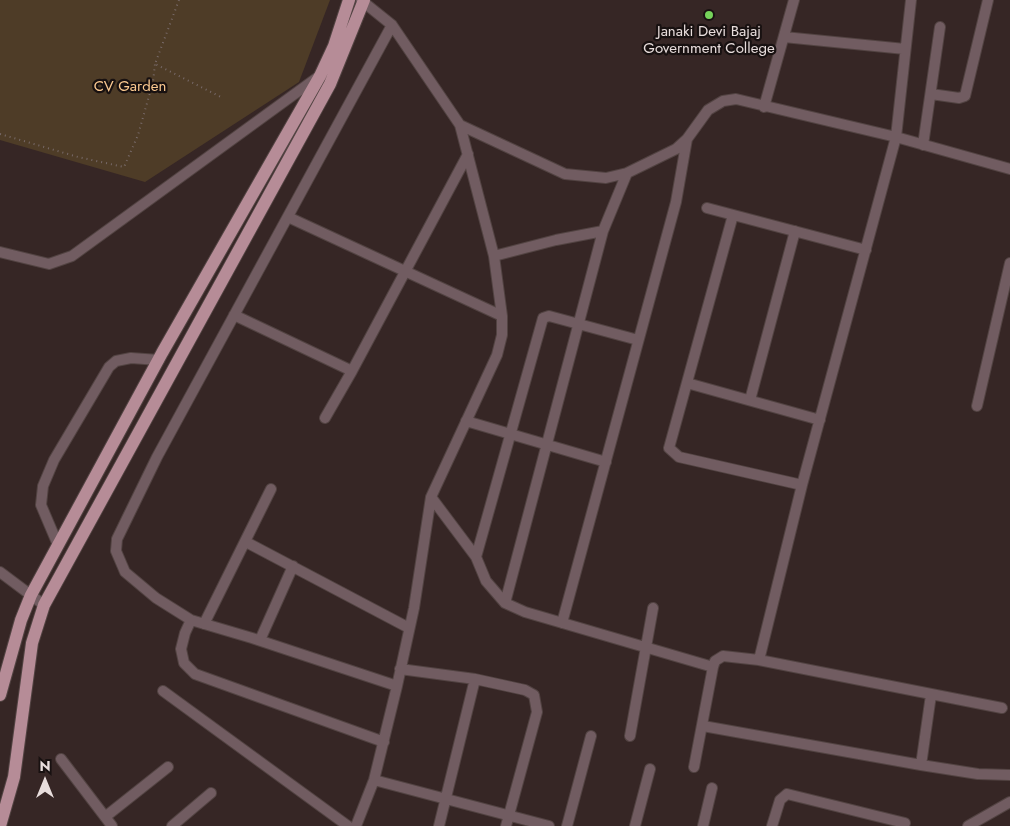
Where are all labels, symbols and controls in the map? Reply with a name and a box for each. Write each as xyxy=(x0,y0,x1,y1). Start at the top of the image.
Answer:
marker: Janaki Devi Bajaj Government College xyxy=(703,9,715,21)
place label: Janaki Devi Bajaj Government College xyxy=(643,23,775,58)
park label: CV Garden xyxy=(94,78,166,96)
north arrow xyxy=(20,756,70,806)
text: N xyxy=(39,756,51,776)

